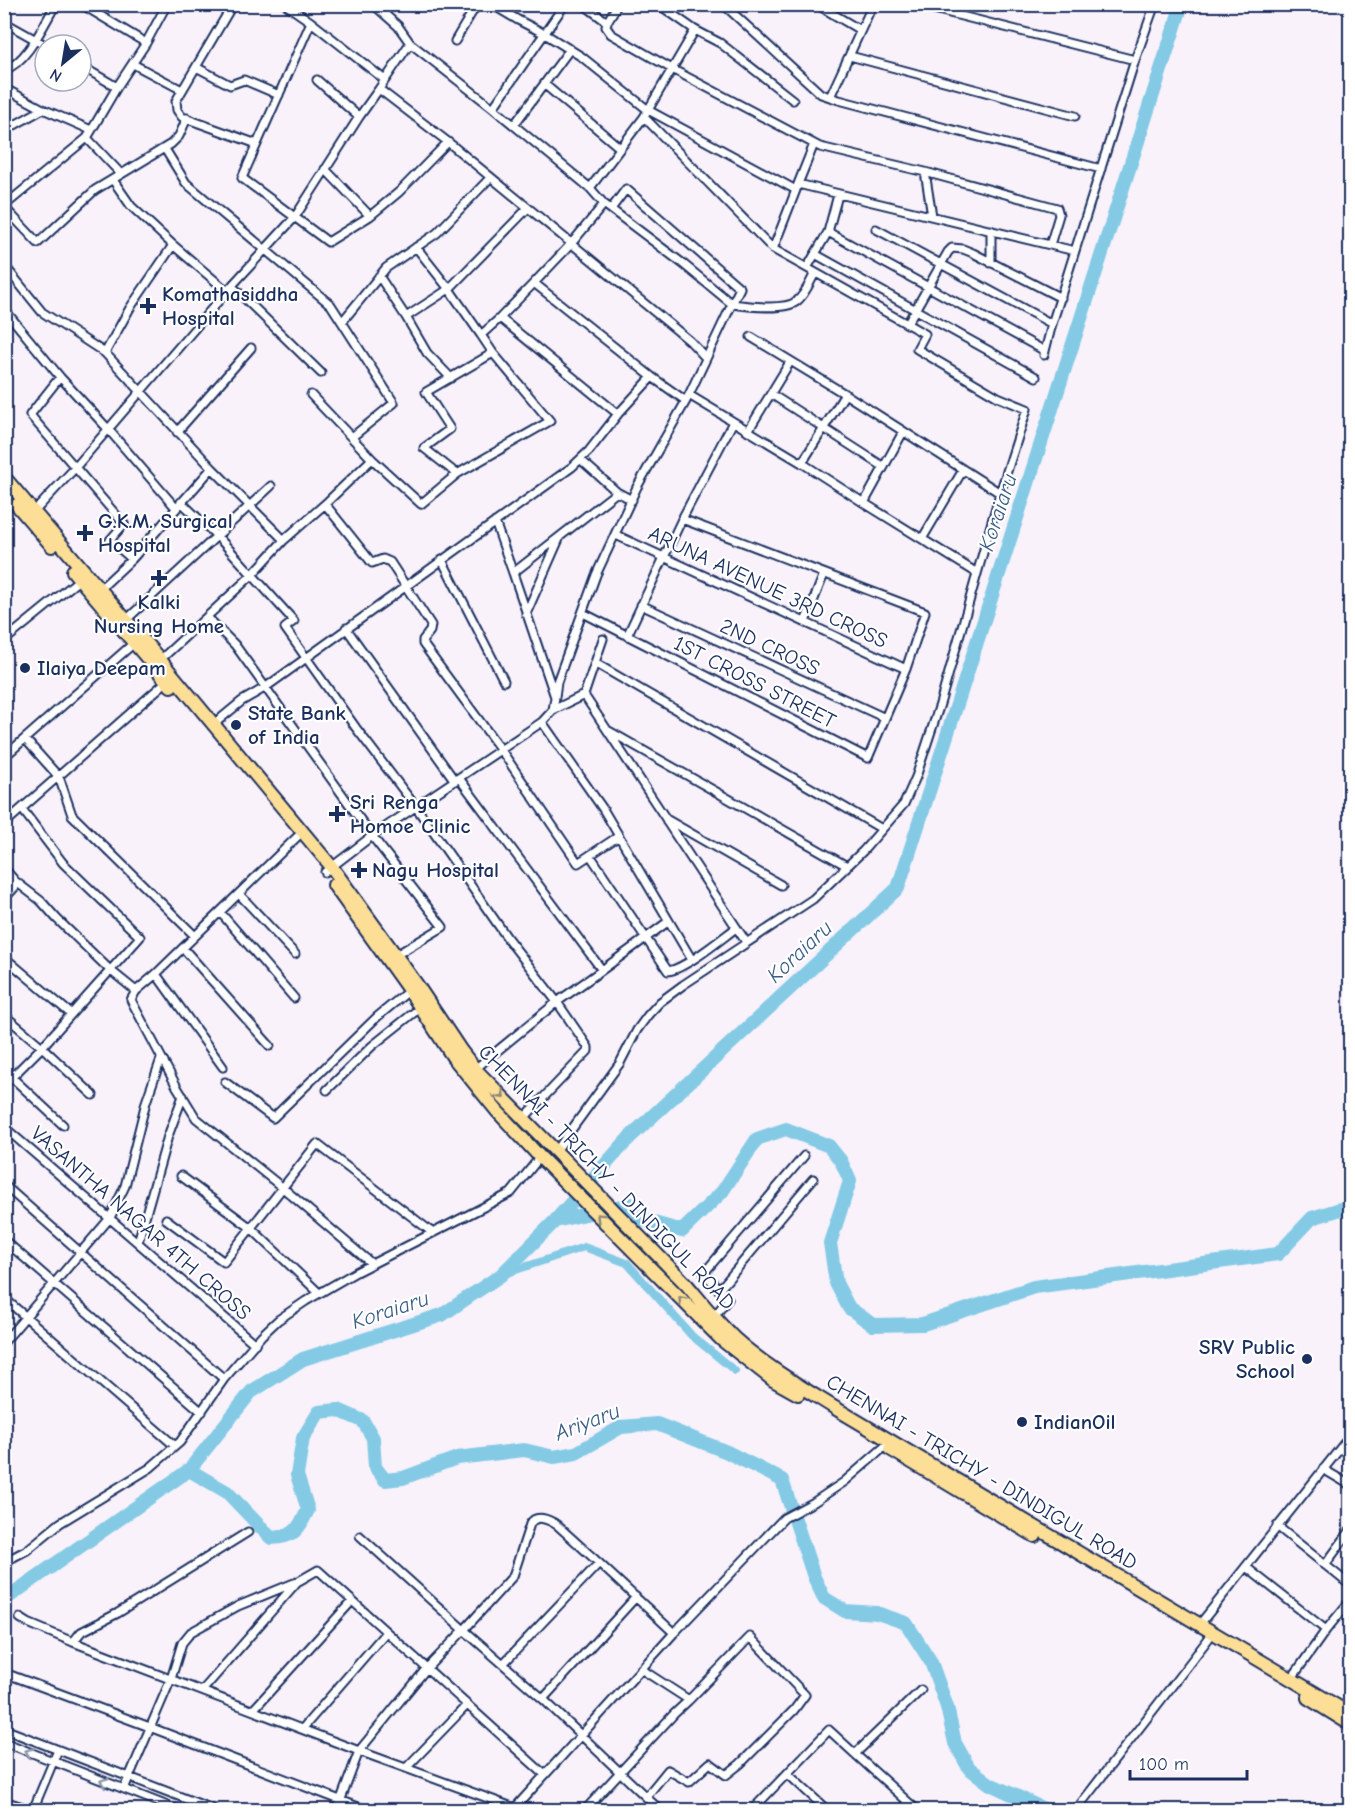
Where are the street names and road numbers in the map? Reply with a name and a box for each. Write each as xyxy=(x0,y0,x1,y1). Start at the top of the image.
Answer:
street label: ARUNA AVENUE 3RD CROSS xyxy=(645,521,891,653)
street label: 2ND CROSS xyxy=(716,613,824,681)
street label: 1ST CROSS STREET xyxy=(670,631,840,733)
street label: CHENNAI - TRICHY - DINDIGUL ROAD xyxy=(474,1040,740,1314)
street label: VASANTHA NAGAR 4TH CROSS xyxy=(26,1121,256,1325)
street label: CHENNAI - TRICHY - DINDIGUL ROAD xyxy=(822,1369,1142,1575)

